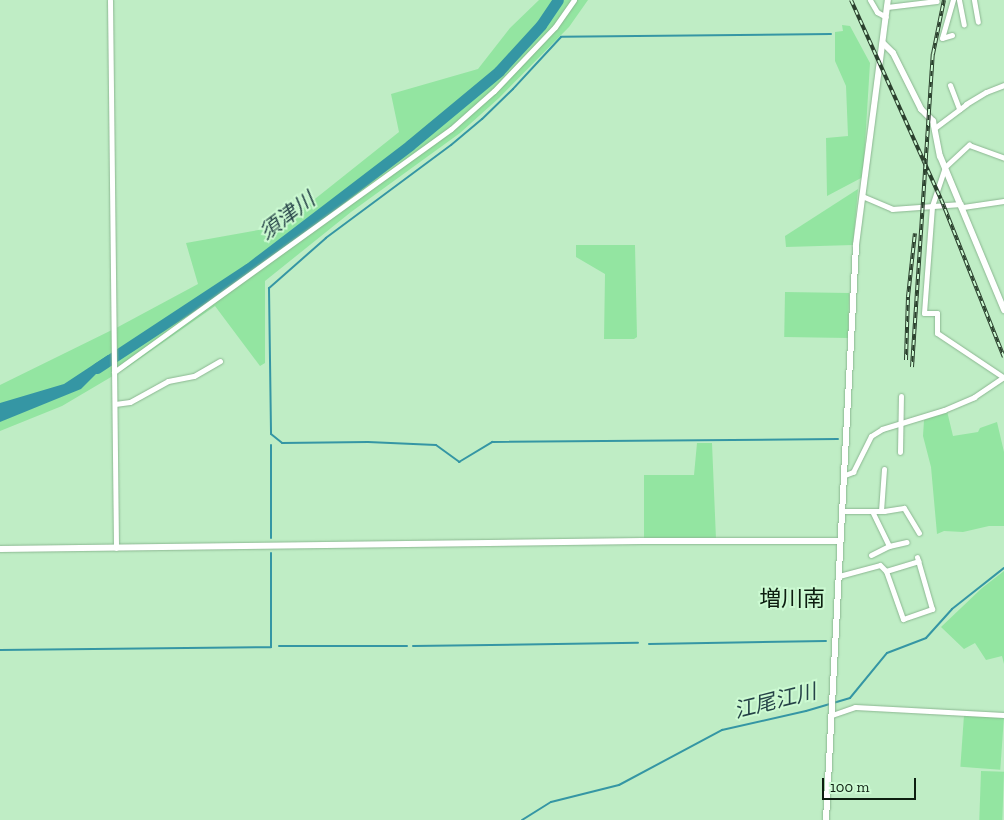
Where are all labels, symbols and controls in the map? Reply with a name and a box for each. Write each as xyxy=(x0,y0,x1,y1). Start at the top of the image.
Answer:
water label: 須津川 xyxy=(254,187,320,245)
district label: 増川南 xyxy=(759,586,825,612)
water label: 江尾江川 xyxy=(731,679,819,723)
scale bar xyxy=(824,768,918,800)
text: 100 m xyxy=(830,778,869,796)

